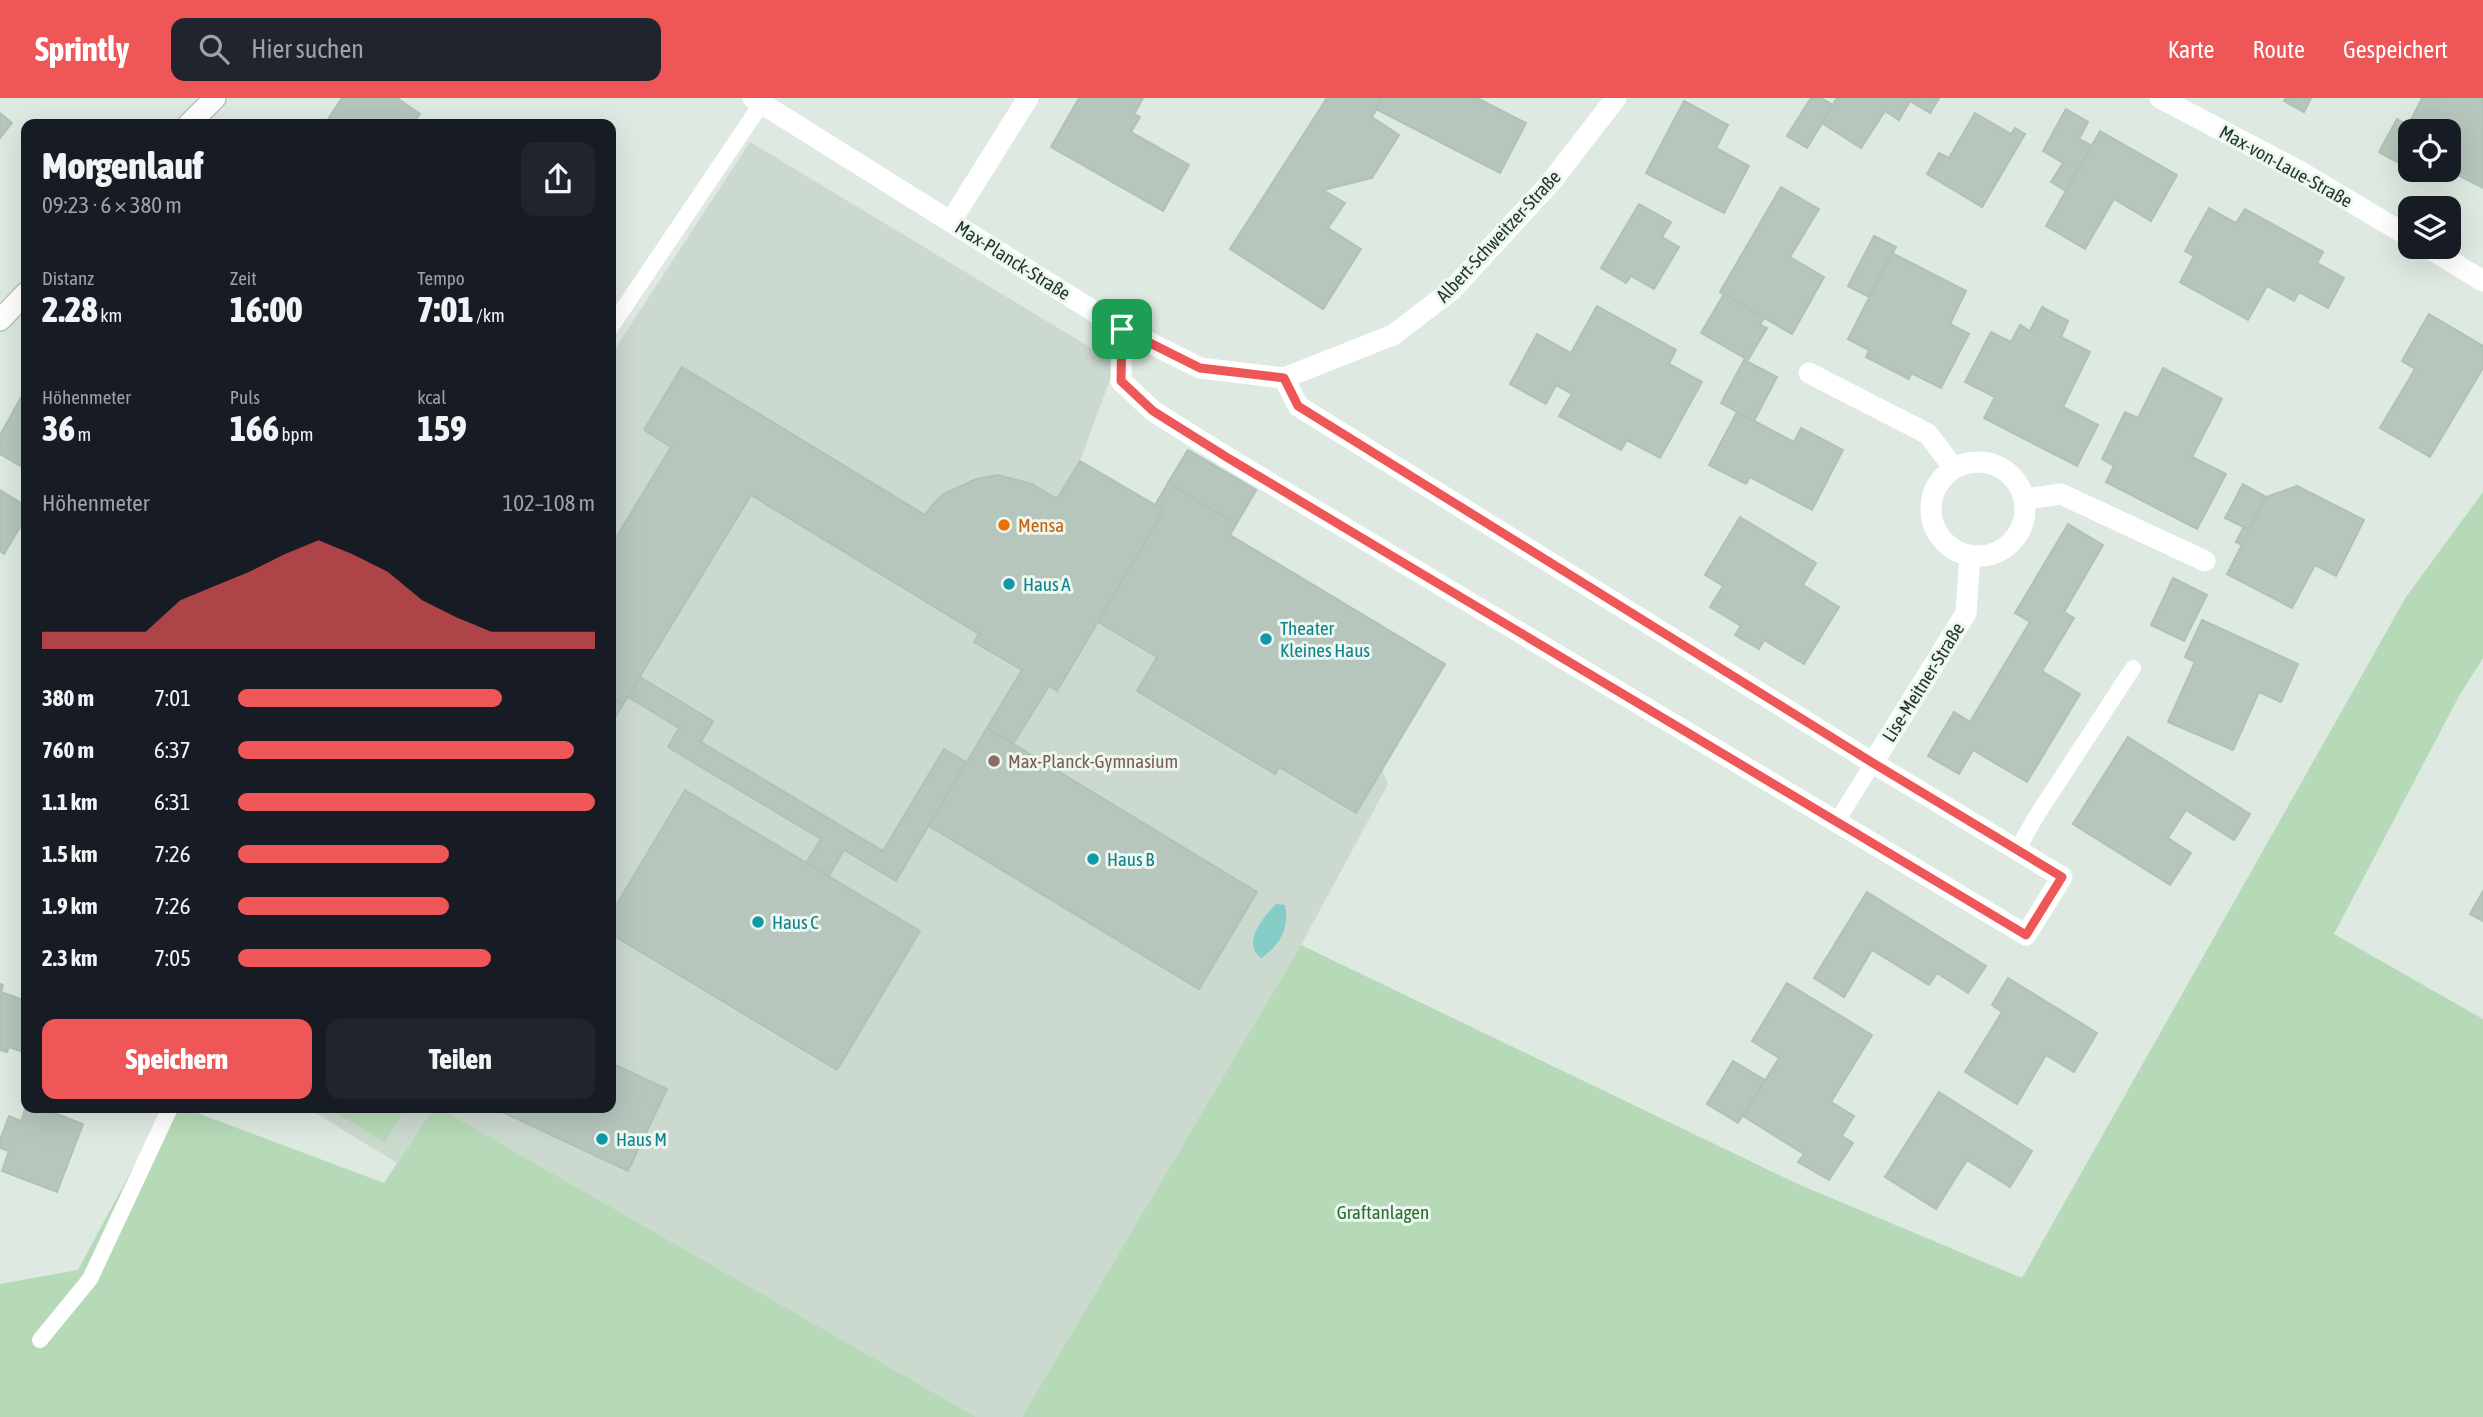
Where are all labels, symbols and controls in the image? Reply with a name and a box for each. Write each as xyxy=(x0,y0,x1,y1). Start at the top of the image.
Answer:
search box xyxy=(171,18,661,81)
text: Sprintly xyxy=(35,30,129,68)
icon: search xyxy=(195,30,233,68)
text: Hier suchen xyxy=(251,34,364,64)
text: Karte xyxy=(2168,36,2214,63)
text: Route xyxy=(2252,36,2305,63)
text: Gespeichert xyxy=(2343,36,2448,63)
map controls xyxy=(2398,119,2461,259)
button: locate xyxy=(2398,119,2461,182)
street label: Max-von-Laue-Straße xyxy=(2216,120,2356,212)
button: share xyxy=(521,142,595,216)
text: Morgenlauf xyxy=(42,144,203,187)
street label: Albert-Schweitzer-Straße xyxy=(1431,166,1565,306)
text: 09:23 · 6 × 380 m xyxy=(42,192,182,218)
button: layers xyxy=(2398,196,2461,259)
street label: Max-Planck-Straße xyxy=(951,216,1075,304)
text: Distanz xyxy=(42,267,94,289)
text: Zeit xyxy=(230,267,257,289)
text: Tempo xyxy=(417,267,465,289)
text: 2.28 xyxy=(42,289,98,329)
text: 16:00 xyxy=(230,289,302,329)
text: 7:01 xyxy=(417,289,474,329)
pin xyxy=(1092,299,1152,359)
text: km xyxy=(98,304,122,326)
text: /km xyxy=(474,304,505,326)
icon: arrive xyxy=(1103,310,1141,348)
text: Höhenmeter xyxy=(42,386,131,408)
text: Puls xyxy=(230,386,260,408)
text: kcal xyxy=(417,386,446,408)
text: 36 xyxy=(42,408,75,448)
text: 166 xyxy=(230,408,279,448)
text: 159 xyxy=(417,408,467,448)
text: m xyxy=(75,423,91,445)
text: bpm xyxy=(279,423,313,445)
text: Höhenmeter xyxy=(42,490,150,516)
text: 102–108 m xyxy=(502,490,595,516)
place label: Mensa xyxy=(1018,514,1064,536)
marker: Mensa xyxy=(996,517,1012,533)
place label: Haus A xyxy=(1023,573,1071,595)
marker: Haus A xyxy=(1001,576,1017,592)
place label: Theater Kleines Haus xyxy=(1280,617,1370,661)
street label: Lise-Meitner-Straße xyxy=(1878,618,1968,746)
marker: Theater Kleines Haus xyxy=(1258,631,1274,647)
text: 380 m xyxy=(42,685,94,711)
text: 7:01 xyxy=(154,685,191,711)
text: 760 m xyxy=(42,737,94,763)
text: 6:37 xyxy=(154,737,191,763)
place label: Max-Planck-Gymnasium xyxy=(1008,750,1178,772)
marker: Max-Planck-Gymnasium xyxy=(986,753,1002,769)
text: 1.1 km xyxy=(42,789,98,815)
text: 6:31 xyxy=(154,789,191,815)
text: 1.5 km xyxy=(42,841,98,867)
text: 7:26 xyxy=(154,841,191,867)
place label: Haus B xyxy=(1107,848,1154,870)
marker: Haus B xyxy=(1085,851,1101,867)
text: 1.9 km xyxy=(42,893,98,919)
text: 7:26 xyxy=(154,893,191,919)
place label: Haus C xyxy=(772,911,819,933)
marker: Haus C xyxy=(750,914,766,930)
text: 2.3 km xyxy=(42,945,98,971)
text: 7:05 xyxy=(154,945,191,971)
button: Speichern xyxy=(42,1019,312,1099)
button: Teilen xyxy=(326,1019,595,1099)
place label: Haus M xyxy=(616,1128,667,1150)
marker: Haus M xyxy=(594,1131,610,1147)
park label: Graftanlagen xyxy=(1337,1201,1429,1223)

